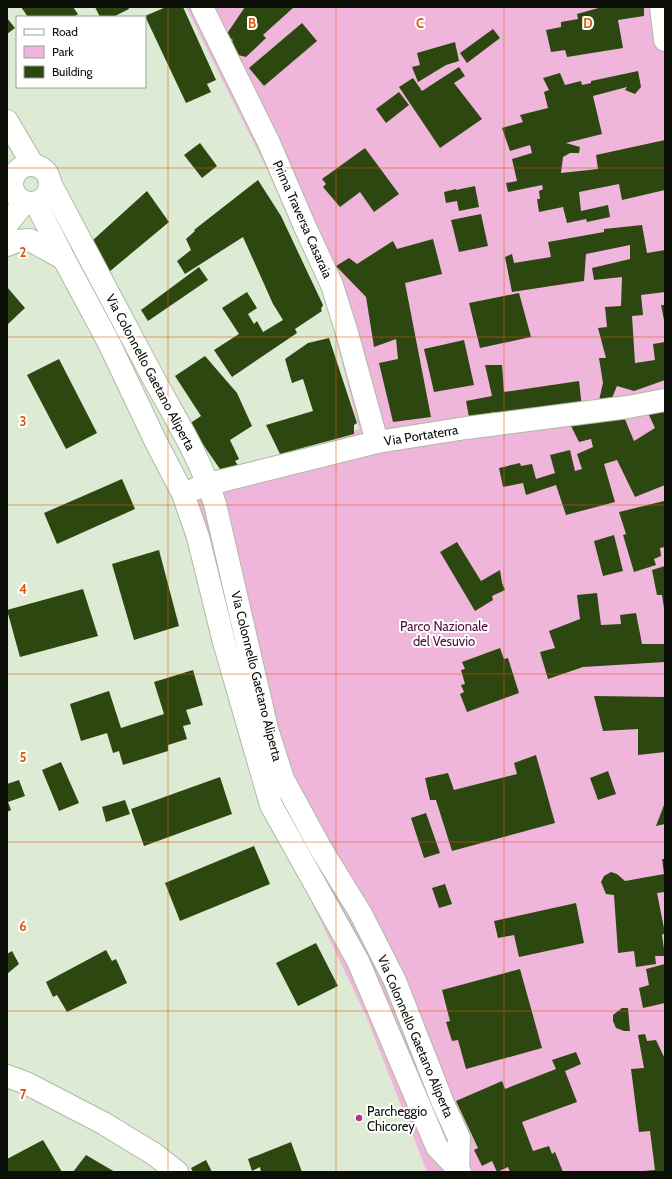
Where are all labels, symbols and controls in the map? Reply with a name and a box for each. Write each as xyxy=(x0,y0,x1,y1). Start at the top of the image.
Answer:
text: B xyxy=(248,15,256,31)
text: C xyxy=(416,15,424,31)
text: D xyxy=(583,15,593,31)
legend xyxy=(16,16,146,88)
text: Road xyxy=(52,24,78,39)
text: Park xyxy=(52,44,74,59)
text: Building xyxy=(52,64,94,79)
street label: Prima Traversa Casaraia xyxy=(270,158,337,281)
text: 2 xyxy=(20,244,27,260)
street label: Via Colonnello Gaetano Aliperta xyxy=(103,291,199,454)
text: 3 xyxy=(19,413,27,429)
street label: Via Portaterra xyxy=(383,421,460,449)
text: 4 xyxy=(19,581,27,597)
street label: Via Colonnello Gaetano Aliperta xyxy=(228,589,286,763)
park label: Parco Nazionale del Vesuvio xyxy=(400,618,488,649)
text: 5 xyxy=(20,749,27,765)
text: 6 xyxy=(19,918,27,934)
street label: Via Colonnello Gaetano Aliperta xyxy=(374,952,458,1120)
text: 7 xyxy=(20,1086,27,1102)
place label: Parcheggio Chicorey xyxy=(367,1103,427,1134)
marker: Parcheggio Chicorey xyxy=(354,1113,364,1123)

